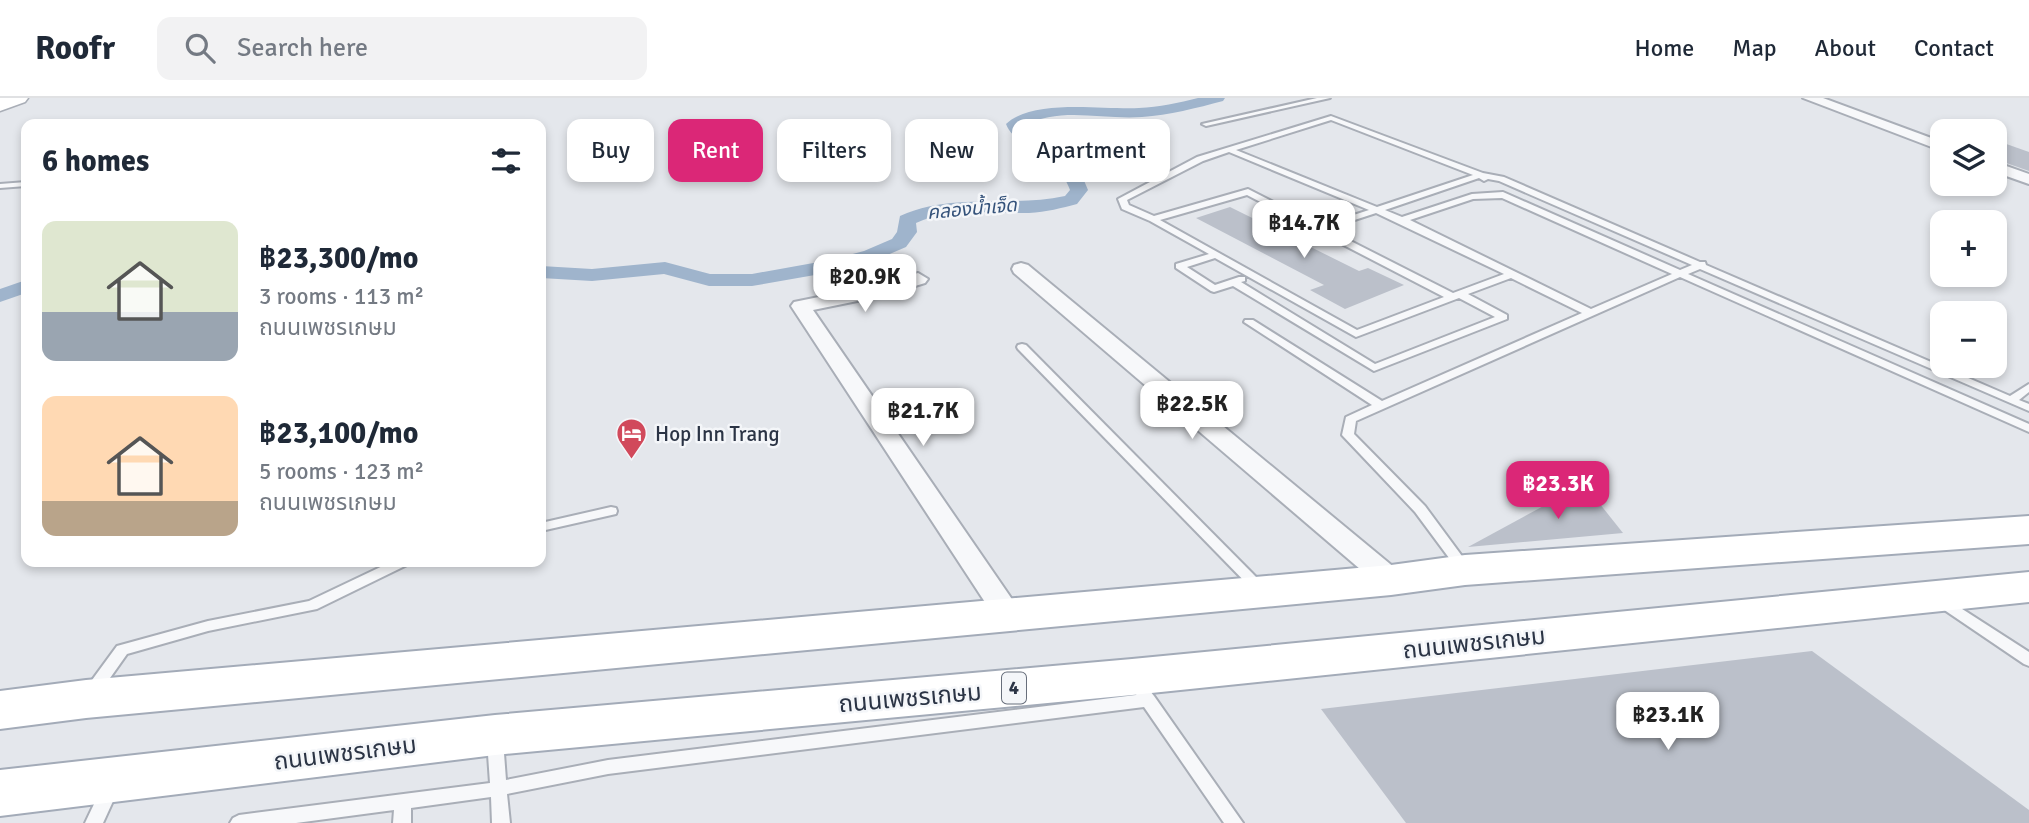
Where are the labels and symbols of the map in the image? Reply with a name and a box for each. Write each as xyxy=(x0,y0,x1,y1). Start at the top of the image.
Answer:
water label: คลองน้ำเจ็ด xyxy=(926,191,1019,225)
pin: ฿14.7K xyxy=(1247,200,1361,260)
pin: ฿20.9K xyxy=(808,254,922,314)
pin: ฿22.5K xyxy=(1135,382,1249,441)
pin: ฿21.7K xyxy=(866,388,980,448)
hotel icon: Hop Inn Trang xyxy=(615,417,649,461)
place label: Hop Inn Trang xyxy=(655,421,780,447)
pin: ฿23.3K xyxy=(1501,462,1615,521)
street label: ถนนเพชรเกษม xyxy=(1401,621,1547,665)
road number: 4 xyxy=(1002,673,1026,704)
street label: ถนนเพชรเกษม xyxy=(837,677,983,719)
pin: ฿23.1K xyxy=(1611,692,1725,752)
street label: ถนนเพชรเกษม xyxy=(272,729,418,777)

